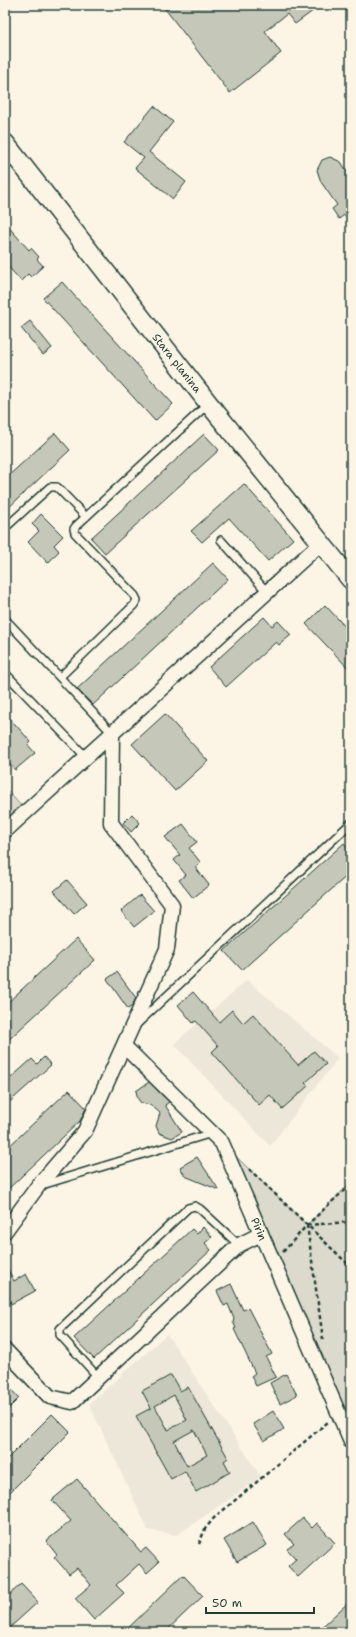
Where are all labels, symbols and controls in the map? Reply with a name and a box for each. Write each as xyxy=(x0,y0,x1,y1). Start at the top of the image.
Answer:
street label: Stara planina xyxy=(149,330,205,396)
street label: Pirin xyxy=(247,1215,270,1243)
scale bar xyxy=(206,1589,314,1615)
text: 50 m xyxy=(212,1595,242,1611)

